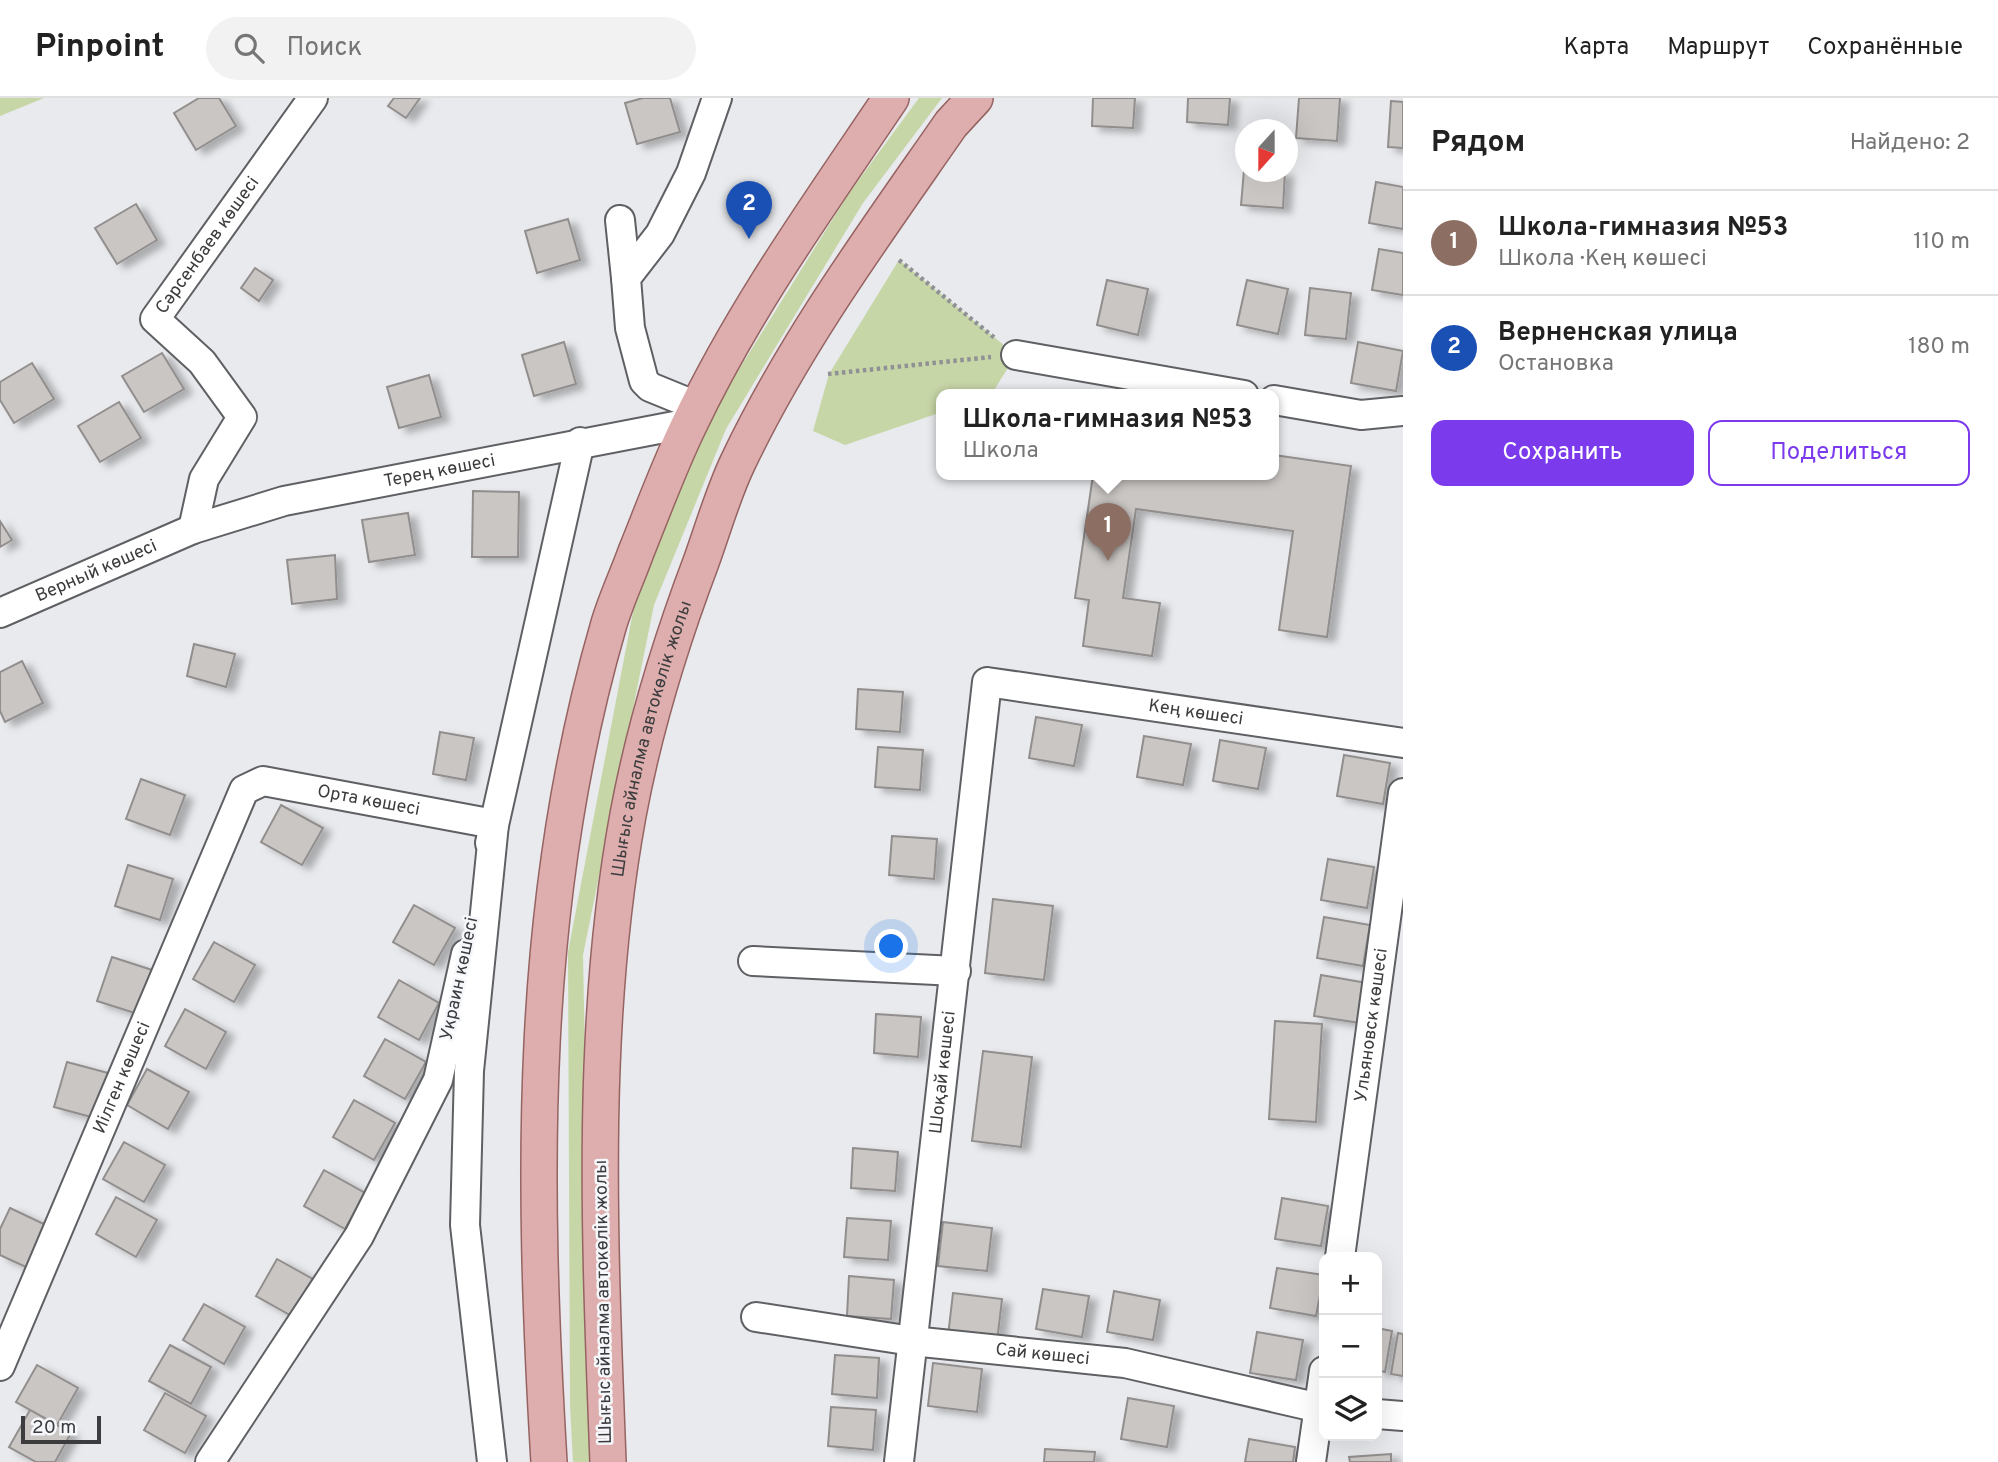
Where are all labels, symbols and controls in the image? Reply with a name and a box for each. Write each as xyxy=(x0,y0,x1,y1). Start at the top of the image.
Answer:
search box xyxy=(206,17,696,80)
text: Pinpoint xyxy=(35,27,164,69)
icon: search xyxy=(230,29,268,67)
text: Поиск xyxy=(286,32,362,65)
text: Карта xyxy=(1563,33,1629,63)
text: Маршрут xyxy=(1667,33,1769,63)
text: Сохранённые xyxy=(1807,33,1963,63)
north arrow xyxy=(1235,119,1298,182)
text: Рядом xyxy=(1431,125,1525,162)
text: Найдено: 2 xyxy=(1850,129,1970,158)
street label: Сәрсенбаев көшесі xyxy=(151,172,265,319)
pin: 2 xyxy=(726,181,772,239)
text: Школа-гимназия №53 xyxy=(1498,212,1788,245)
text: 1 xyxy=(1449,228,1459,257)
text: 110 m xyxy=(1913,228,1970,257)
text: Школа · Кең көшесі xyxy=(1498,245,1707,274)
text: Верненская улица xyxy=(1498,317,1738,350)
text: 2 xyxy=(1447,333,1461,362)
text: 180 m xyxy=(1908,333,1970,362)
text: Остановка xyxy=(1498,350,1614,379)
popup xyxy=(936,389,1279,480)
text: Школа-гимназия №53 xyxy=(962,404,1253,437)
button: Сохранить xyxy=(1431,420,1694,486)
button: Поделиться xyxy=(1708,420,1970,486)
text: Школа xyxy=(962,437,1039,466)
street label: Терең көшесі xyxy=(382,449,497,493)
pin: 1 xyxy=(1085,503,1131,561)
street label: Верный көшесі xyxy=(32,535,161,608)
street label: Шығыс айналма автокөлік жолы xyxy=(607,598,697,879)
street label: Кең көшесі xyxy=(1147,694,1245,731)
street label: Орта көшесі xyxy=(315,780,422,821)
street label: Украин көшесі xyxy=(436,915,484,1043)
your location xyxy=(874,929,908,963)
street label: Ульяновск көшесі xyxy=(1350,947,1393,1104)
street label: Шоқай көшесі xyxy=(925,1010,961,1135)
street label: Иілген көшесі xyxy=(88,1018,156,1137)
street label: Шығыс айналма автокөлік жолы xyxy=(590,1160,618,1444)
map controls xyxy=(1319,1252,1382,1441)
button: + xyxy=(1319,1252,1382,1315)
button: − xyxy=(1319,1315,1382,1378)
street label: Сай көшесі xyxy=(994,1338,1091,1371)
button: layers xyxy=(1319,1378,1382,1441)
scale bar xyxy=(21,1413,102,1445)
text: 20 m xyxy=(32,1416,76,1440)

